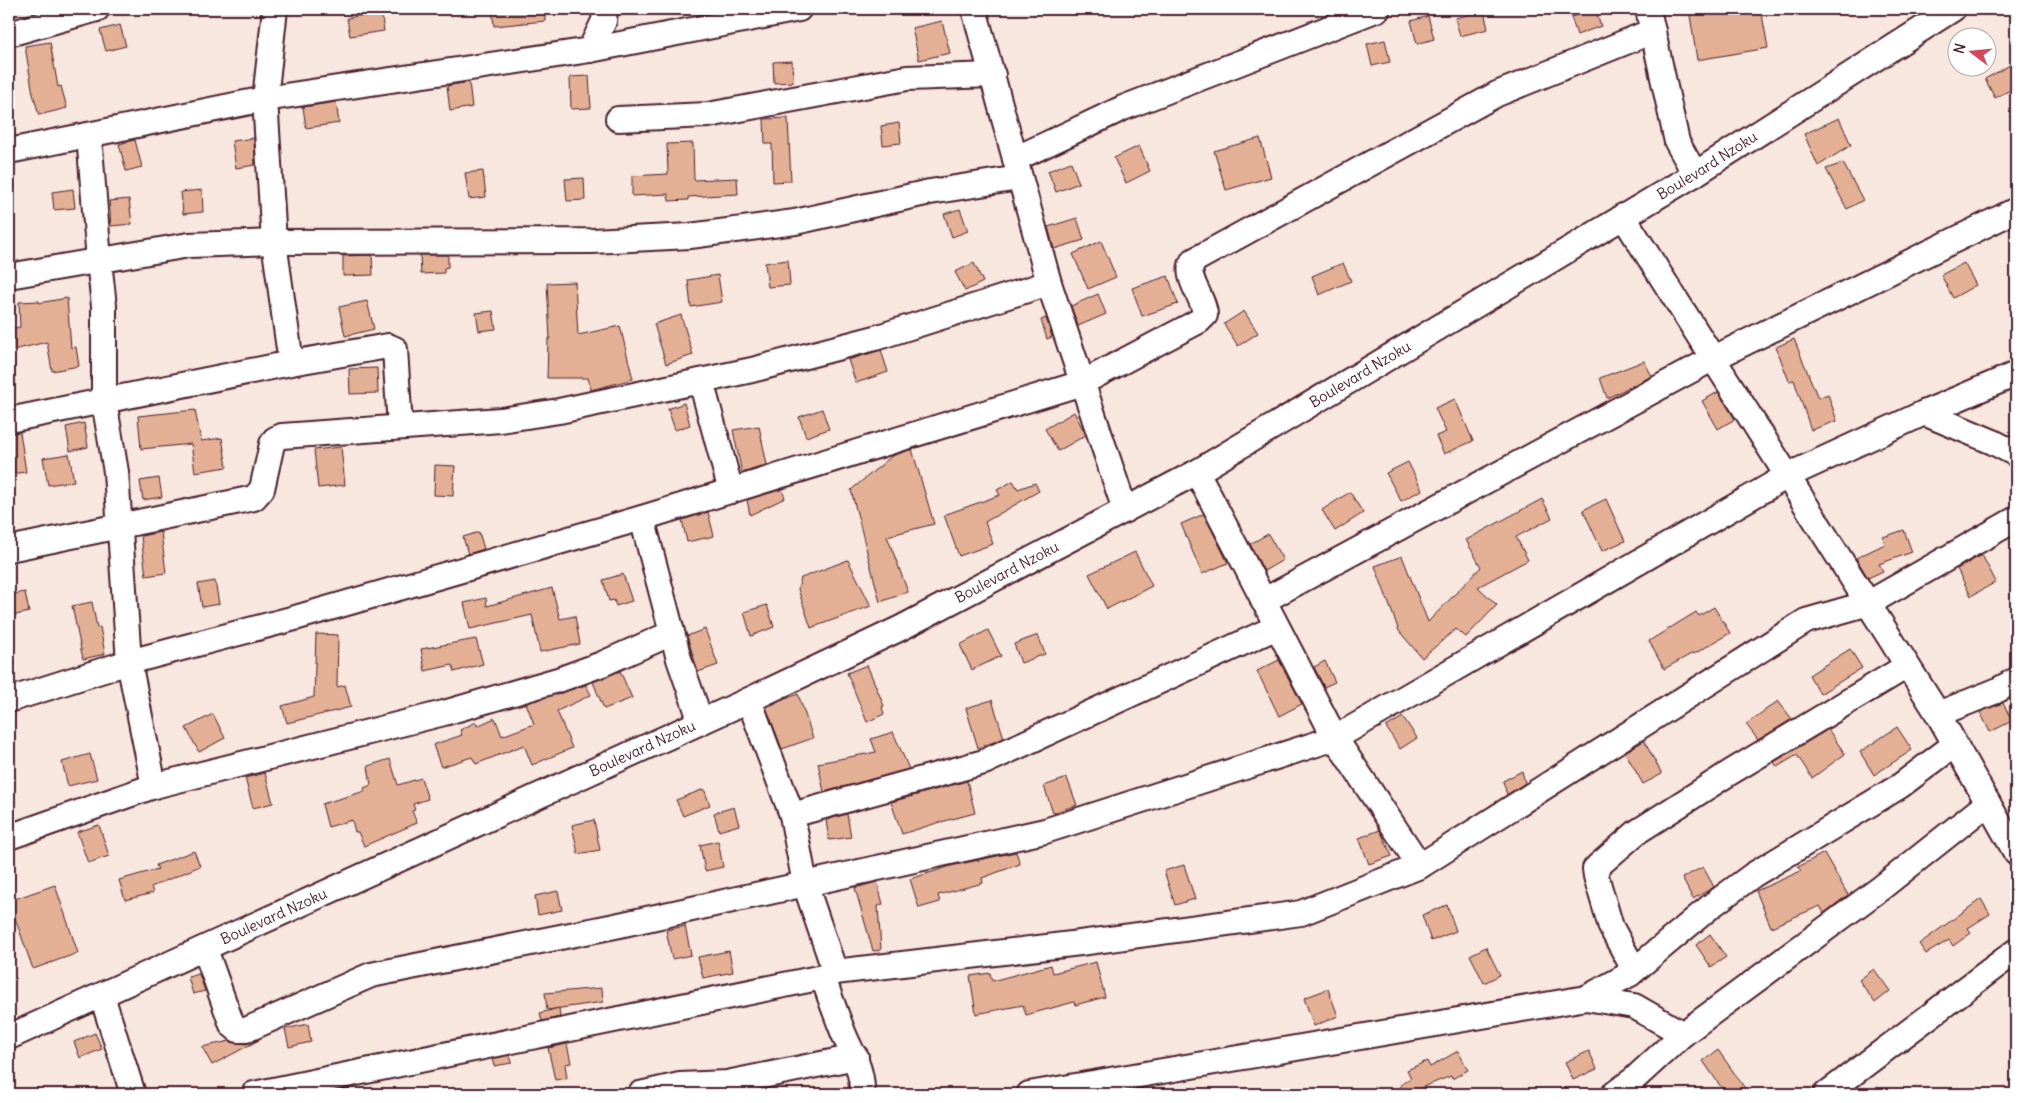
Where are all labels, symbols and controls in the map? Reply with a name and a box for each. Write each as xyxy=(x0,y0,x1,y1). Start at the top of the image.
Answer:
north arrow xyxy=(1948,28,1998,78)
text: N xyxy=(1950,41,1969,56)
street label: Boulevard Nzoku xyxy=(1653,127,1761,204)
street label: Boulevard Nzoku xyxy=(1306,336,1414,412)
street label: Boulevard Nzoku xyxy=(951,536,1062,607)
street label: Boulevard Nzoku xyxy=(586,716,699,781)
street label: Boulevard Nzoku xyxy=(217,883,330,948)

